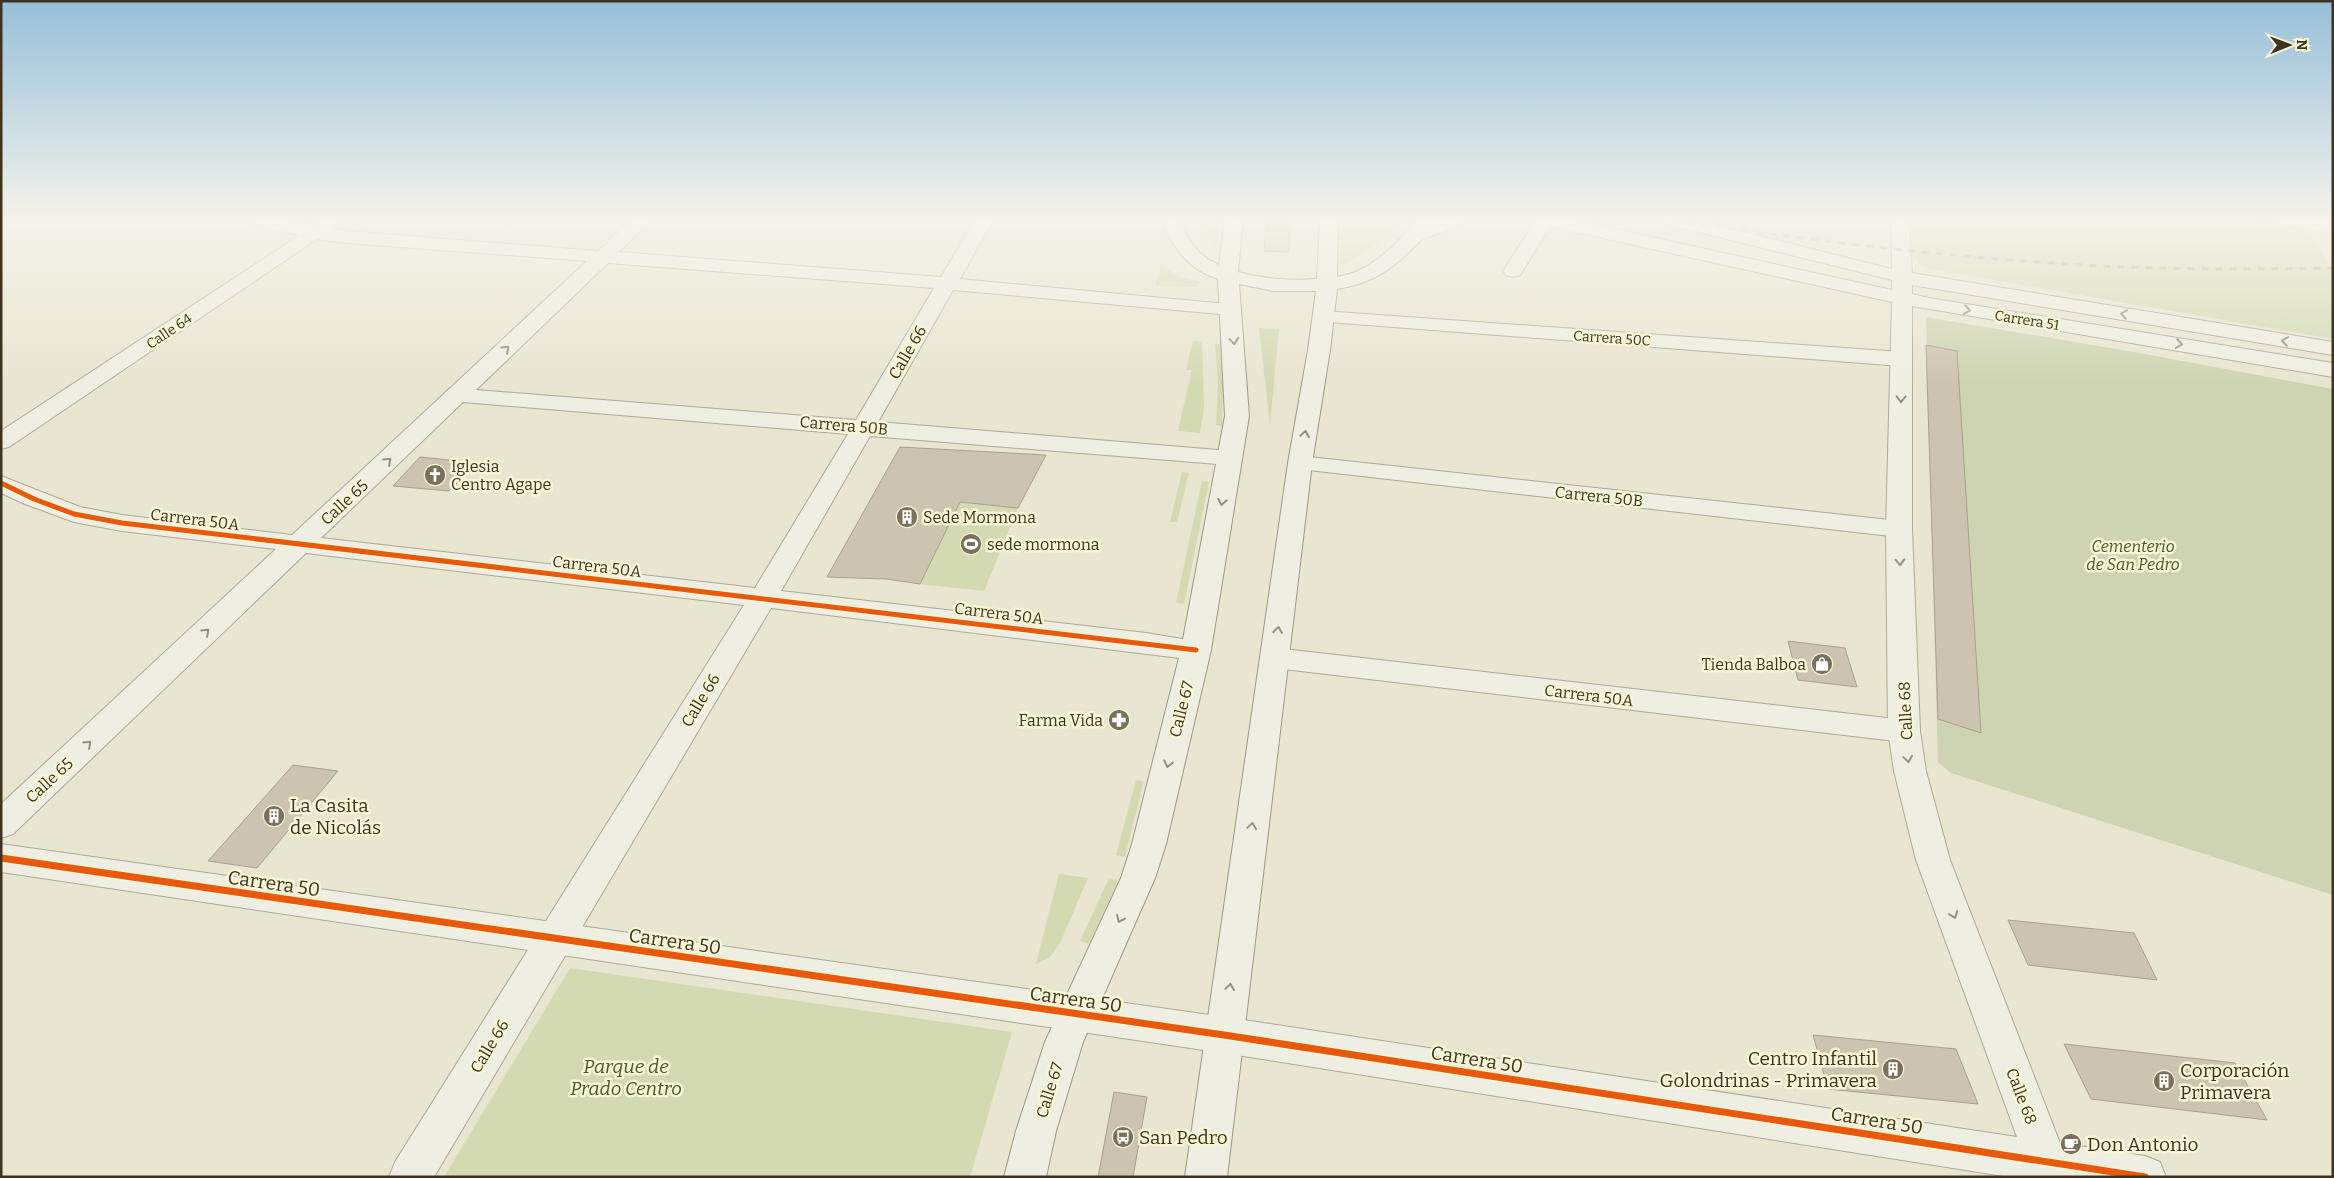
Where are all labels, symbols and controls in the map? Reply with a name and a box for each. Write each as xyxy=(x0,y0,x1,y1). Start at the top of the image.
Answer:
north arrow xyxy=(2264,20,2314,70)
text: N xyxy=(2293,39,2310,51)
one-way arrow xyxy=(1962,304,1971,314)
street label: Carrera 51 xyxy=(1993,307,2061,334)
one-way arrow xyxy=(2120,309,2129,319)
street label: Calle 64 xyxy=(143,310,195,353)
street label: Calle 66 xyxy=(885,322,930,382)
street label: Carrera 50C xyxy=(1573,327,1651,350)
one-way arrow xyxy=(2280,336,2289,346)
one-way arrow xyxy=(1228,338,1239,346)
one-way arrow xyxy=(2175,339,2183,349)
one-way arrow xyxy=(500,346,509,355)
one-way arrow xyxy=(1895,396,1906,404)
street label: Carrera 50B xyxy=(799,412,889,439)
one-way arrow xyxy=(1299,430,1309,439)
place label: Iglesia Centro Agape xyxy=(451,457,551,494)
one-way arrow xyxy=(382,458,391,467)
church icon: Iglesia Centro Agape xyxy=(423,463,447,487)
street label: Calle 65 xyxy=(317,476,372,529)
street label: Carrera 50B xyxy=(1554,482,1644,511)
one-way arrow xyxy=(1218,498,1228,507)
street label: Carrera 50A xyxy=(149,505,241,534)
building icon: Sede Mormona xyxy=(895,505,919,529)
place label: Sede Mormona xyxy=(923,508,1036,527)
sports icon: sede mormona xyxy=(959,532,983,556)
place label: sede mormona xyxy=(987,535,1100,554)
park label: Cementerio de San Pedro xyxy=(2086,537,2180,574)
street label: Carrera 50A xyxy=(551,552,643,581)
one-way arrow xyxy=(1895,558,1905,566)
street label: Carrera 50A xyxy=(953,599,1045,628)
one-way arrow xyxy=(1272,626,1283,634)
one-way arrow xyxy=(200,629,209,638)
shop icon: Tienda Balboa xyxy=(1810,652,1834,676)
place label: Tienda Balboa xyxy=(1702,655,1806,674)
street label: Calle 66 xyxy=(677,670,724,730)
street label: Calle 67 xyxy=(1165,679,1198,739)
street label: Carrera 50A xyxy=(1543,681,1635,710)
street label: Calle 68 xyxy=(1894,681,1917,741)
pharmacy icon: Farma Vida xyxy=(1107,708,1131,732)
place label: Farma Vida xyxy=(1018,711,1103,730)
one-way arrow xyxy=(82,741,91,750)
street label: Calle 65 xyxy=(22,754,77,807)
one-way arrow xyxy=(1903,755,1913,763)
one-way arrow xyxy=(1163,760,1174,769)
place label: La Casita de Nicolás xyxy=(290,794,381,839)
building icon: La Casita de Nicolás xyxy=(262,804,286,828)
one-way arrow xyxy=(1246,821,1257,829)
street label: Carrera 50 xyxy=(226,866,322,901)
one-way arrow xyxy=(1948,910,1958,919)
one-way arrow xyxy=(1116,914,1126,923)
street label: Carrera 50 xyxy=(627,924,723,959)
street label: Carrera 50 xyxy=(1028,982,1124,1017)
one-way arrow xyxy=(1225,982,1235,991)
street label: Calle 66 xyxy=(466,1016,513,1076)
street label: Carrera 50 xyxy=(1429,1041,1525,1078)
place label: Centro Infantil Golondrinas - Primavera xyxy=(1660,1047,1878,1092)
park label: Parque de Prado Centro xyxy=(570,1055,682,1100)
building icon: Centro Infantil Golondrinas - Primavera xyxy=(1881,1057,1905,1081)
place label: Corporación Primavera xyxy=(2180,1059,2289,1104)
street label: Calle 67 xyxy=(1032,1060,1067,1120)
street label: Calle 68 xyxy=(2002,1065,2041,1127)
building icon: Corporación Primavera xyxy=(2152,1069,2176,1093)
street label: Carrera 50 xyxy=(1829,1102,1925,1139)
bus stop icon: San Pedro xyxy=(1111,1125,1135,1149)
place label: San Pedro xyxy=(1139,1126,1228,1149)
cafe icon: Don Antonio xyxy=(2059,1132,2083,1156)
place label: Don Antonio xyxy=(2087,1133,2199,1156)

